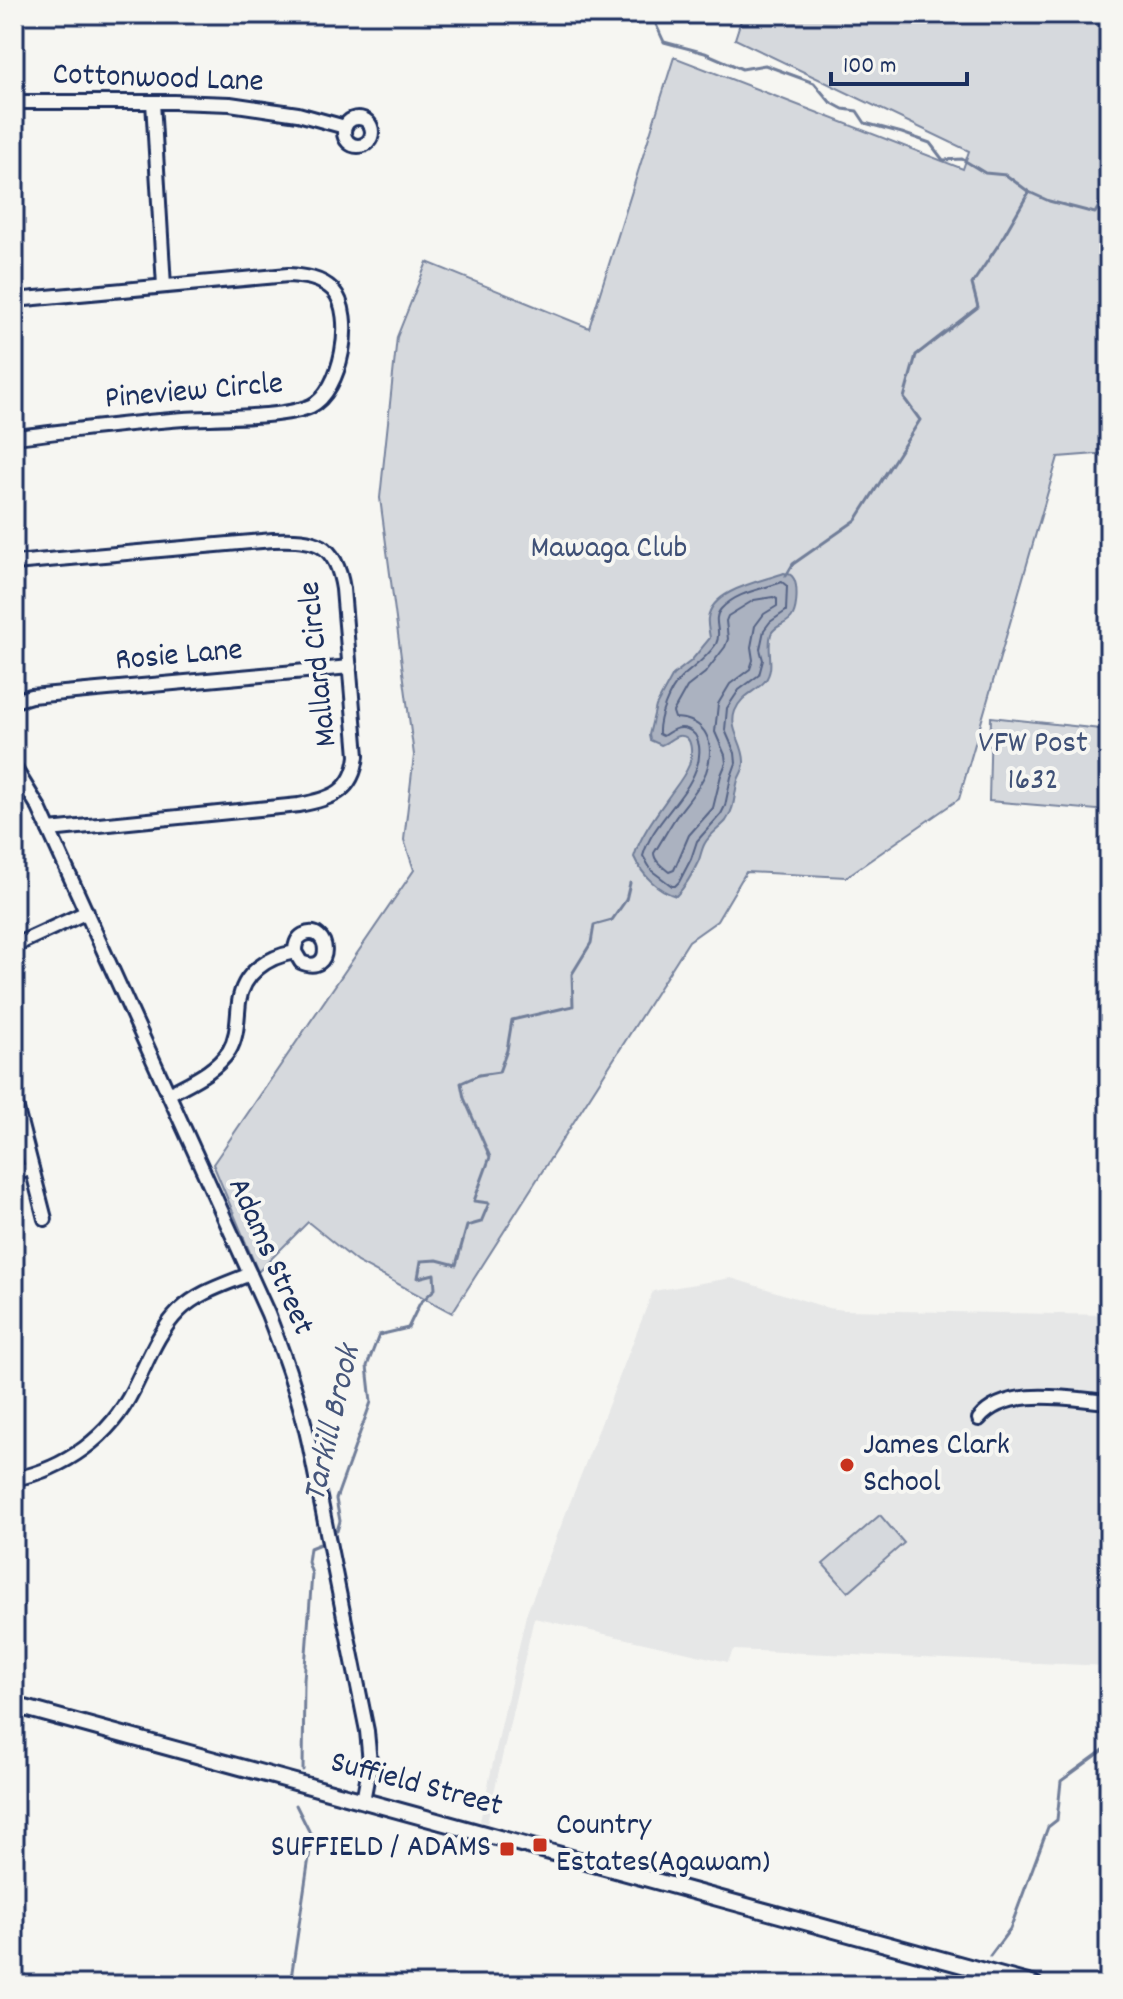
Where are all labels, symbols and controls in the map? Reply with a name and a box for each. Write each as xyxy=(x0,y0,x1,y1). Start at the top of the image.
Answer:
scale bar xyxy=(831,36,967,86)
text: 100 m xyxy=(843,50,896,84)
street label: Cottonwood Lane xyxy=(52,53,264,107)
street label: Pineview Circle xyxy=(103,362,285,424)
park label: Mawaga Club xyxy=(531,527,687,573)
street label: Mallard Circle xyxy=(288,579,352,749)
street label: Rosie Lane xyxy=(113,629,245,685)
park label: VFW Post 1632 xyxy=(978,722,1088,805)
street label: Adams Street xyxy=(214,1171,324,1343)
water label: Tarkill Brook xyxy=(292,1338,376,1507)
place label: James Clark School xyxy=(863,1424,1010,1507)
marker: James Clark School xyxy=(838,1456,856,1474)
street label: Suffield Street xyxy=(325,1741,507,1831)
place label: Country Estates(Agawam) xyxy=(556,1804,770,1887)
place label: SUFFIELD / ADAMS xyxy=(271,1826,491,1872)
marker: Country Estates(Agawam) xyxy=(531,1836,549,1854)
marker: SUFFIELD / ADAMS xyxy=(498,1840,516,1858)

